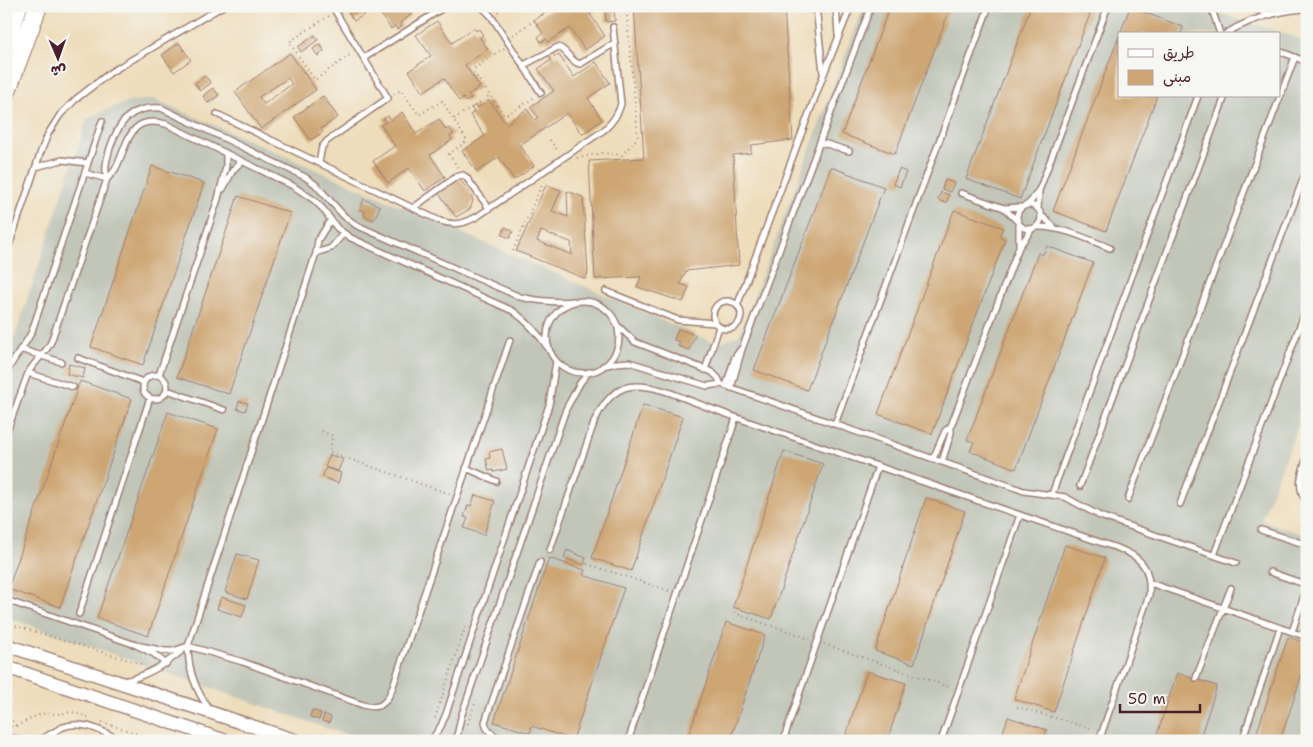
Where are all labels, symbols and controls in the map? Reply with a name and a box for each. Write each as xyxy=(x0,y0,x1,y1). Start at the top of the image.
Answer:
north arrow xyxy=(32,32,82,82)
legend xyxy=(1118,32,1280,98)
text: طريق xyxy=(1163,43,1195,63)
text: ش xyxy=(50,62,66,80)
text: مبنى xyxy=(1163,67,1191,87)
scale bar xyxy=(1120,682,1200,714)
text: 50 m xyxy=(1128,689,1166,709)

